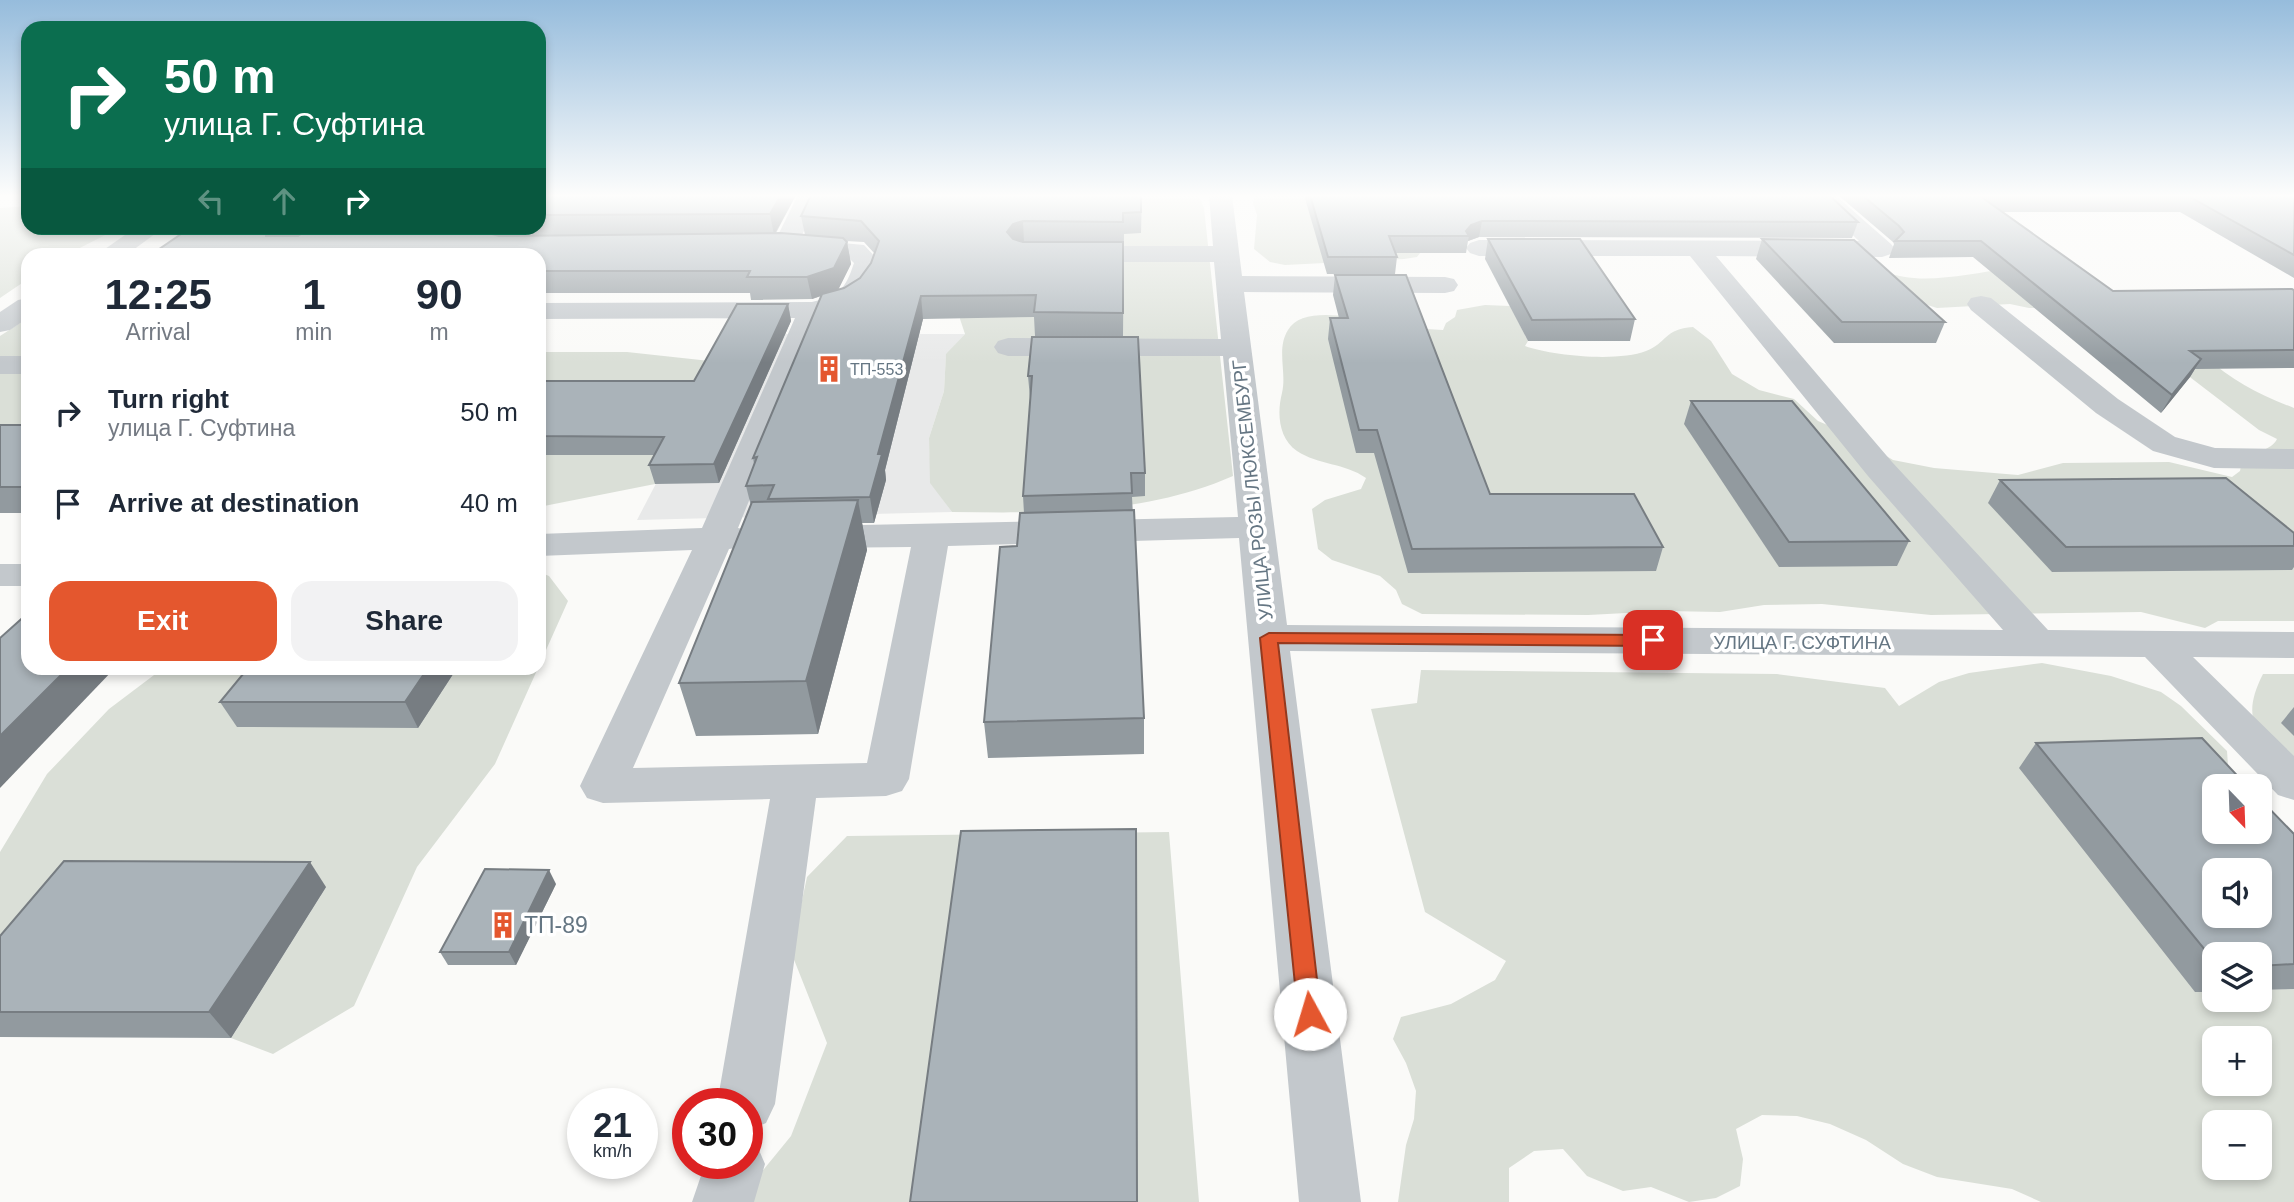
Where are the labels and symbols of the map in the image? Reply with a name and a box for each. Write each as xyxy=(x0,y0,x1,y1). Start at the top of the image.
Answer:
building icon: ТП-553 xyxy=(814,354,844,384)
street label: УЛИЦА РОЗЫ ЛЮКСЕМБУРГ xyxy=(1228,359,1277,621)
place label: ТП-553 xyxy=(850,361,903,378)
pin xyxy=(1623,610,1683,670)
street label: УЛИЦА Г. СУФТИНА xyxy=(1713,632,1891,653)
north arrow xyxy=(2202,774,2272,844)
building icon: ТП-89 xyxy=(488,910,518,940)
place label: ТП-89 xyxy=(524,912,588,938)
position arrow xyxy=(1273,977,1347,1051)
speed limit sign: 30 xyxy=(672,1088,763,1179)

